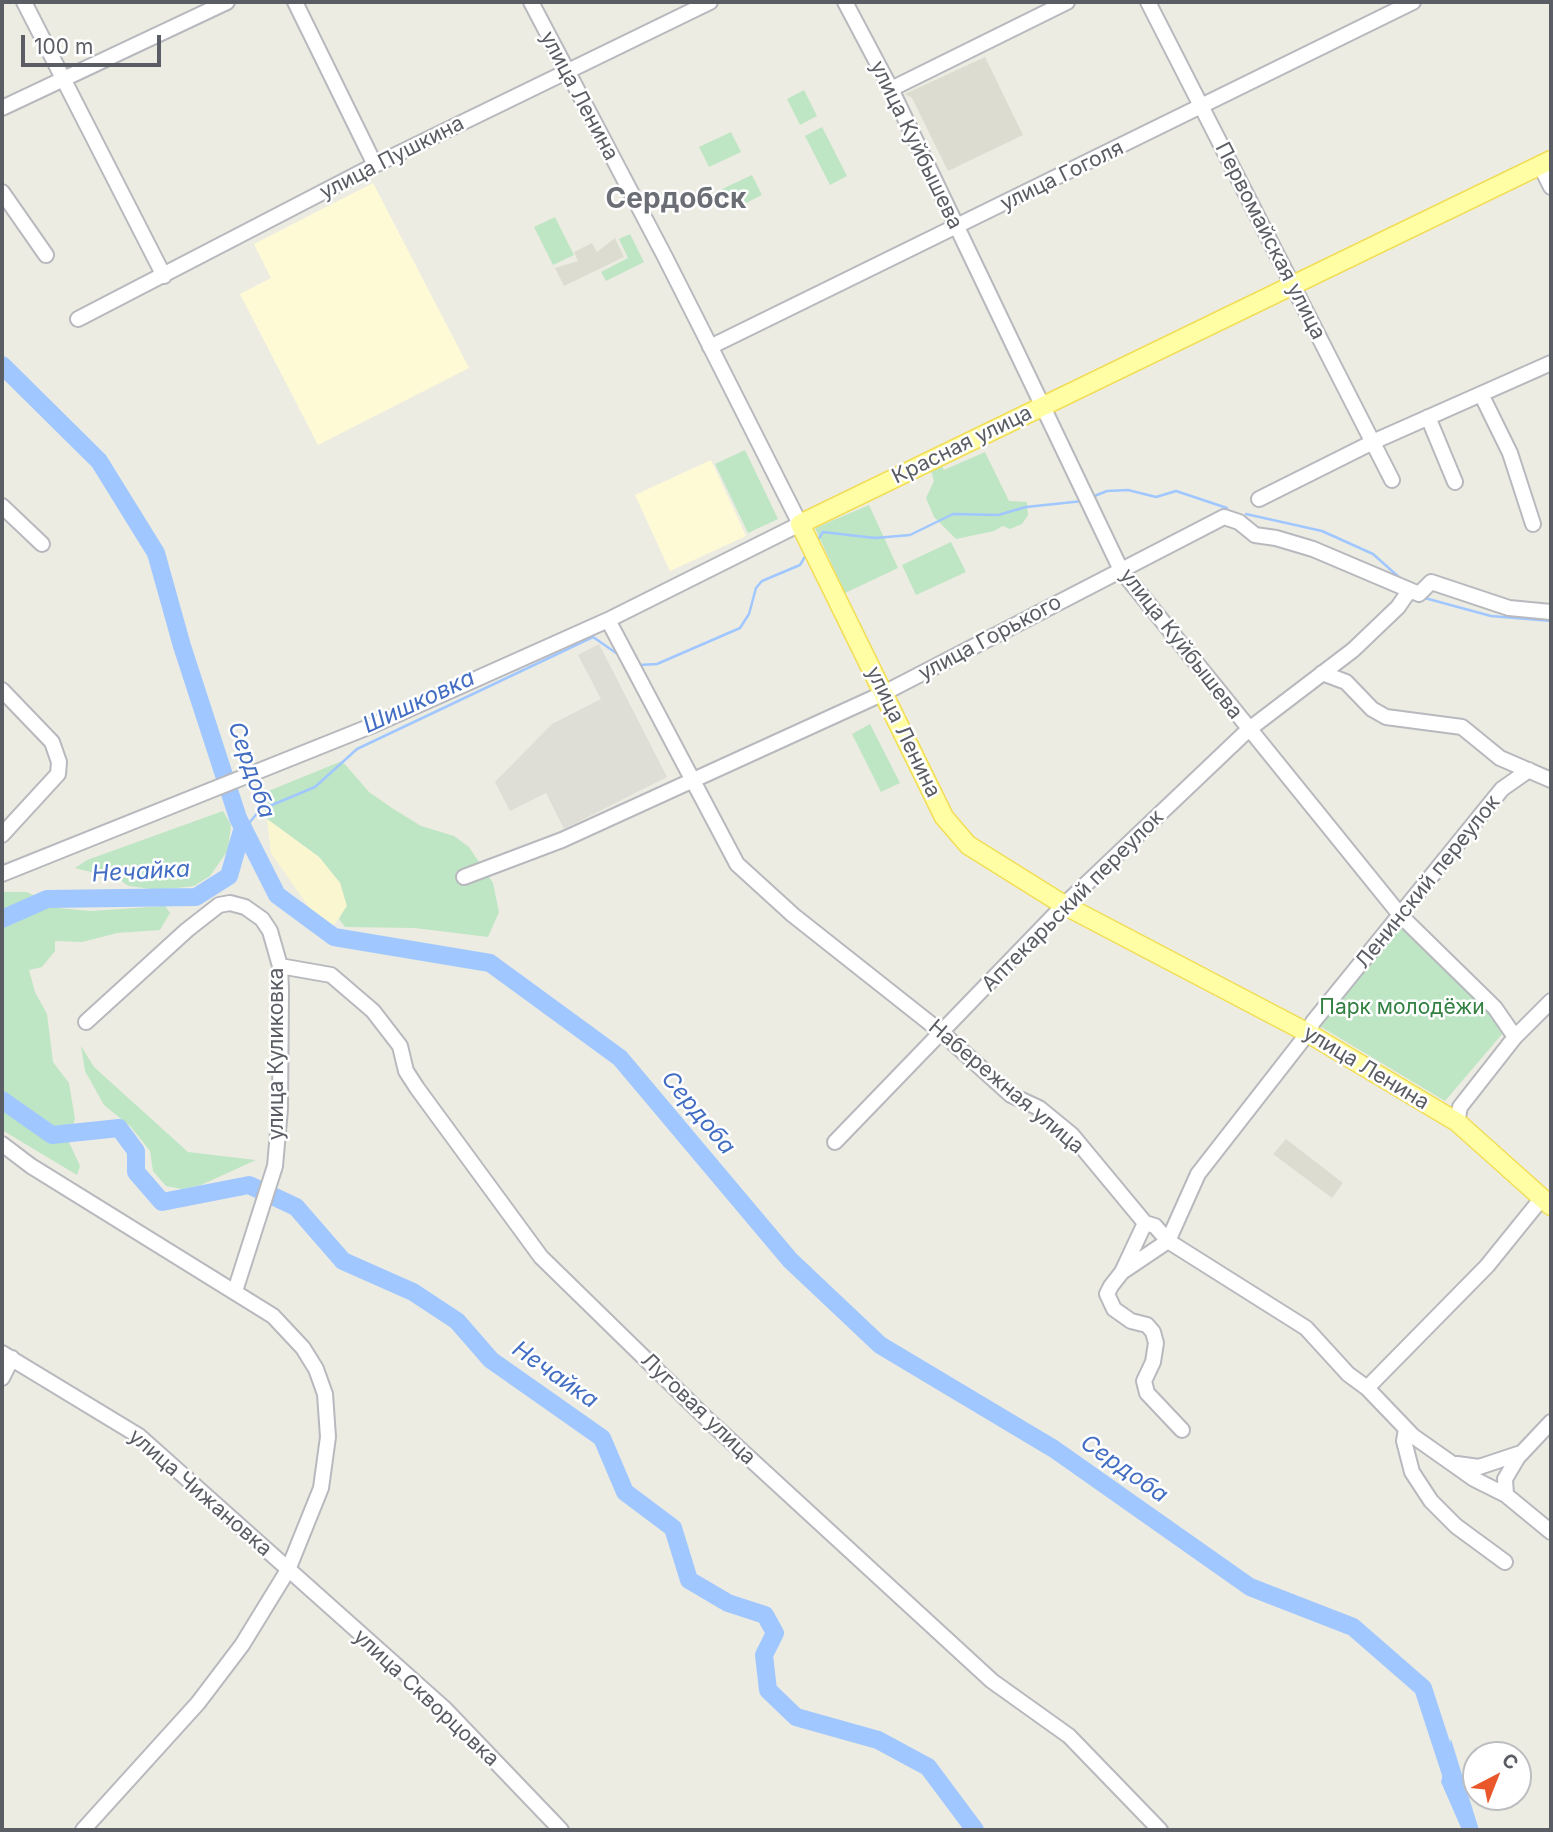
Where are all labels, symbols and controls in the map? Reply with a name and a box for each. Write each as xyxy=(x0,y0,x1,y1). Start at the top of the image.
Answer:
scale bar xyxy=(24,21,164,65)
street label: улица Ленина xyxy=(534,27,624,165)
text: 100 m xyxy=(34,34,93,59)
street label: улица Куйбышева xyxy=(864,57,968,233)
street label: улица Пушкина xyxy=(316,111,468,205)
street label: улица Гоголя xyxy=(996,135,1128,217)
street label: Первомайская улица xyxy=(1209,138,1331,344)
district label: Сердобск xyxy=(606,183,746,217)
street label: Красная улица xyxy=(888,400,1036,490)
street label: улица Куйбышева xyxy=(1114,564,1248,724)
street label: улица Горького xyxy=(914,590,1066,686)
street label: улица Ленина xyxy=(860,662,946,802)
water label: Шишковка xyxy=(359,664,479,740)
water label: Сердоба xyxy=(222,718,280,822)
street label: Ленинский переулок xyxy=(1350,790,1506,974)
street label: Аптекарьский переулок xyxy=(977,805,1169,997)
water label: Нечайка xyxy=(91,856,191,888)
street label: улица Куликовка xyxy=(264,968,290,1140)
park label: Парк молодёжи xyxy=(1319,995,1485,1021)
street label: Набережная улица xyxy=(923,1015,1089,1159)
street label: улица Ленина xyxy=(1298,1020,1434,1116)
water label: Сердоба xyxy=(655,1066,741,1160)
water label: Нечайка xyxy=(507,1336,603,1414)
street label: Луговая улица xyxy=(635,1348,761,1470)
street label: улица Чижановка xyxy=(123,1424,277,1562)
water label: Сердоба xyxy=(1075,1429,1173,1509)
street label: улица Скворцовка xyxy=(348,1624,504,1772)
north arrow xyxy=(1462,1741,1532,1811)
text: С xyxy=(1497,1748,1523,1775)

